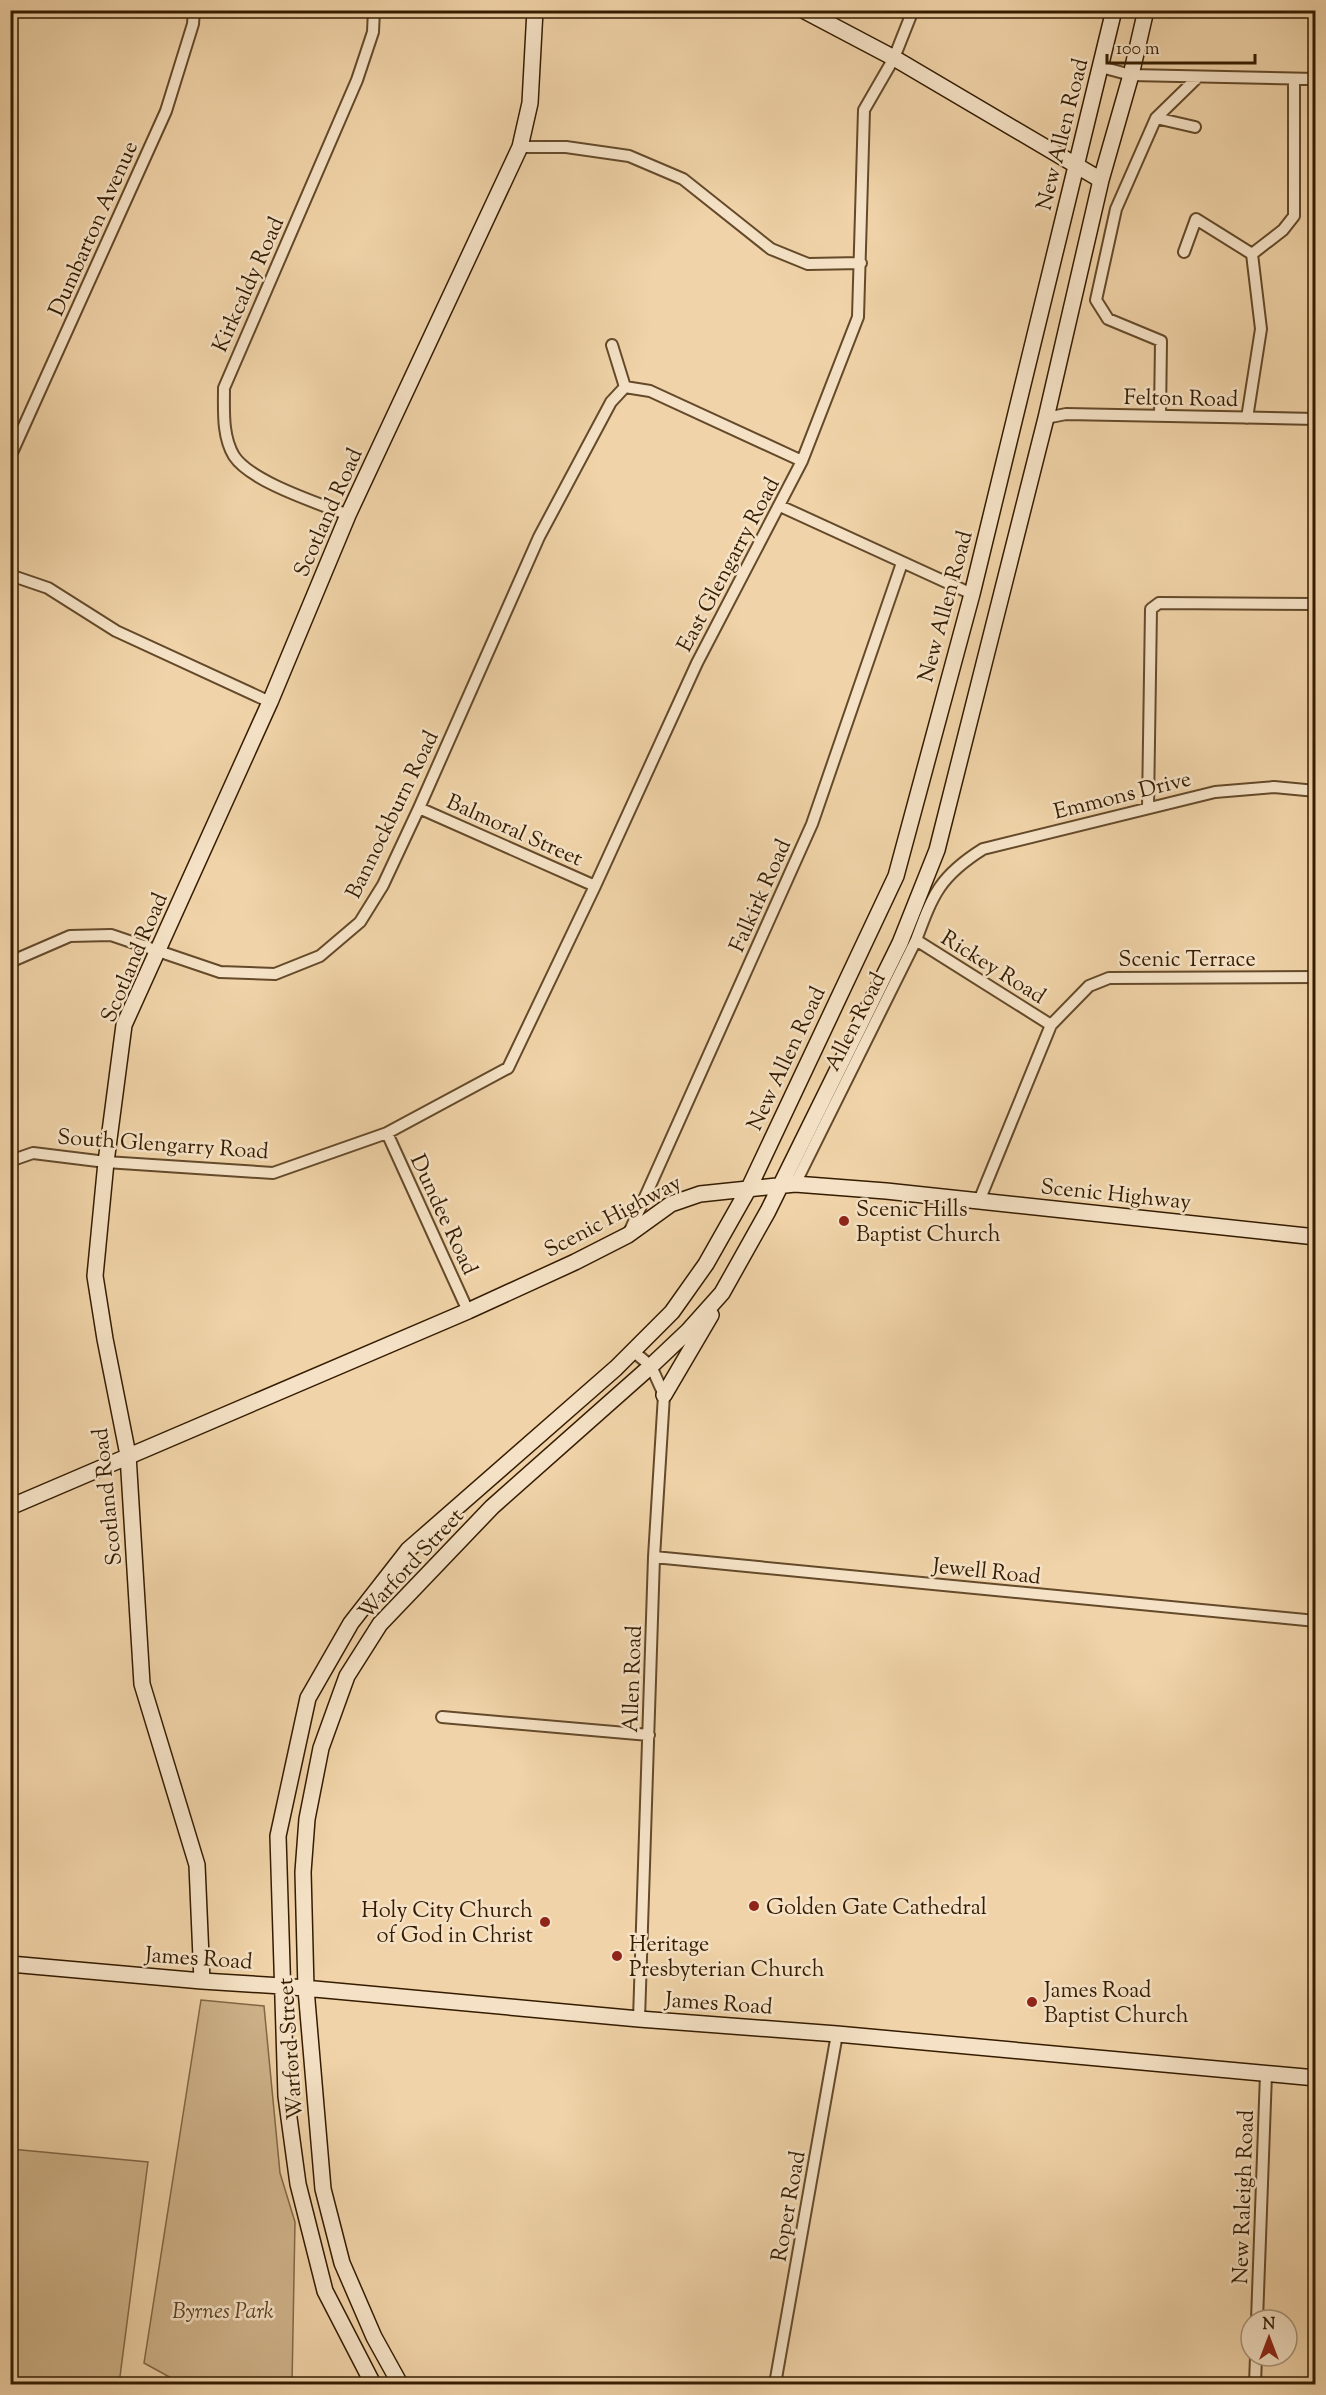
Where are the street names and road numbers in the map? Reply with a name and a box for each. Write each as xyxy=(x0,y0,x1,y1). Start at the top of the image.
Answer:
street label: New Allen Road xyxy=(1030,55,1098,214)
street label: Dumbarton Avenue xyxy=(42,136,148,322)
street label: Kirkcaldy Road xyxy=(206,212,294,358)
street label: Felton Road xyxy=(1123,383,1239,417)
street label: Scotland Road xyxy=(287,444,372,583)
street label: East Glengarry Road xyxy=(670,473,789,658)
street label: New Allen Road xyxy=(911,527,982,686)
street label: Bannockburn Road xyxy=(339,726,448,905)
street label: Emmons Drive xyxy=(1051,764,1195,829)
street label: Balmoral Street xyxy=(441,787,587,876)
street label: Falkirk Road xyxy=(723,835,801,958)
street label: Scotland Road xyxy=(94,888,177,1028)
street label: Rickey Road xyxy=(934,924,1051,1013)
street label: Scenic Terrace xyxy=(1118,945,1256,977)
street label: Allen Road xyxy=(818,967,895,1077)
street label: New Allen Road xyxy=(740,982,835,1137)
street label: South Glengarry Road xyxy=(56,1123,270,1169)
street label: Dundee Road xyxy=(400,1150,484,1281)
street label: Scenic Highway xyxy=(539,1168,688,1267)
street label: Scenic Highway xyxy=(1039,1172,1193,1220)
street label: Scotland Road xyxy=(86,1426,132,1567)
street label: Warford Street xyxy=(352,1502,473,1628)
street label: Jewell Road xyxy=(930,1551,1042,1595)
street label: Allen Road xyxy=(616,1625,652,1733)
street label: James Road xyxy=(143,1940,254,1980)
street label: Warford Street xyxy=(271,1976,313,2121)
street label: James Road xyxy=(663,1985,774,2025)
street label: New Raleigh Road xyxy=(1226,2109,1264,2285)
street label: Roper Road xyxy=(764,2149,815,2264)

